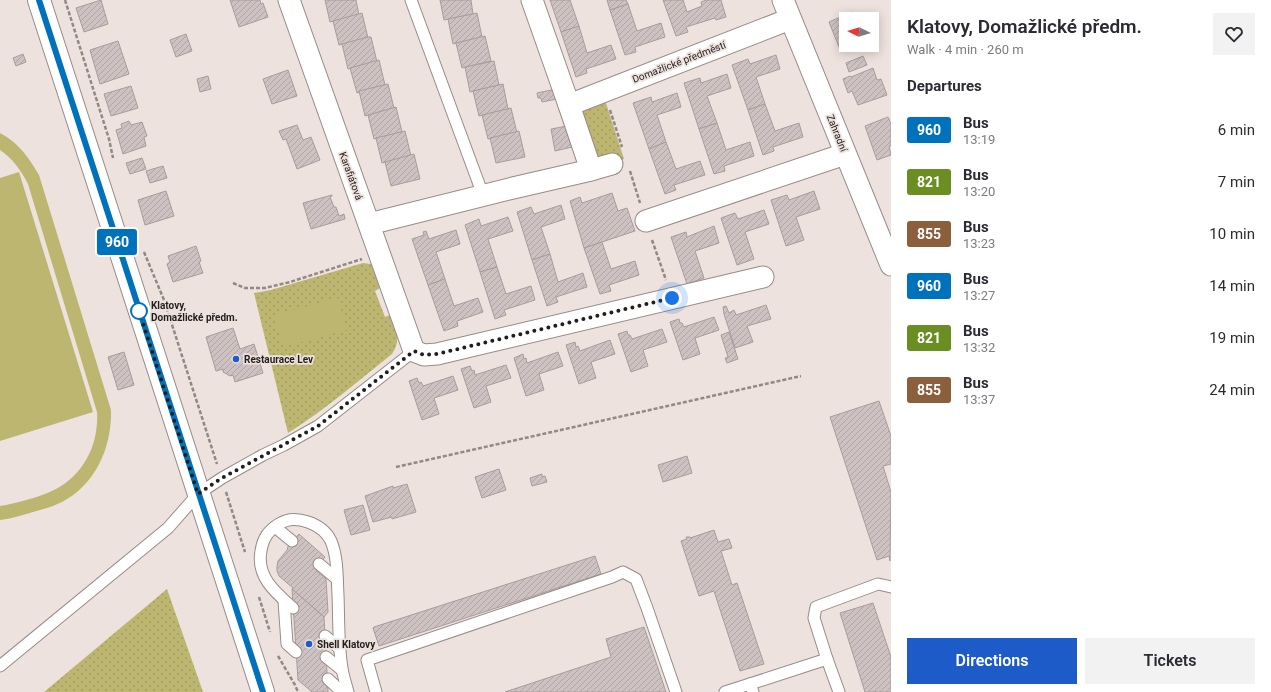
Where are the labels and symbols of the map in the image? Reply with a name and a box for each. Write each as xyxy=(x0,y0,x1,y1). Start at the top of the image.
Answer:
north arrow xyxy=(839,12,879,52)
street label: Domažlické předměstí xyxy=(631,39,728,85)
street label: Zahradní xyxy=(825,113,850,154)
street label: Karafiátová xyxy=(337,150,365,202)
line badge: 960 xyxy=(94,229,140,255)
your location xyxy=(662,288,682,308)
place label: Klatovy, Domažlické předm. xyxy=(151,300,238,323)
marker: Klatovy, Domažlické předm. xyxy=(130,302,148,320)
marker: Restaurace Lev xyxy=(231,354,241,364)
place label: Restaurace Lev xyxy=(244,354,313,365)
marker: Shell Klatovy xyxy=(304,639,314,649)
place label: Shell Klatovy xyxy=(317,639,376,650)

